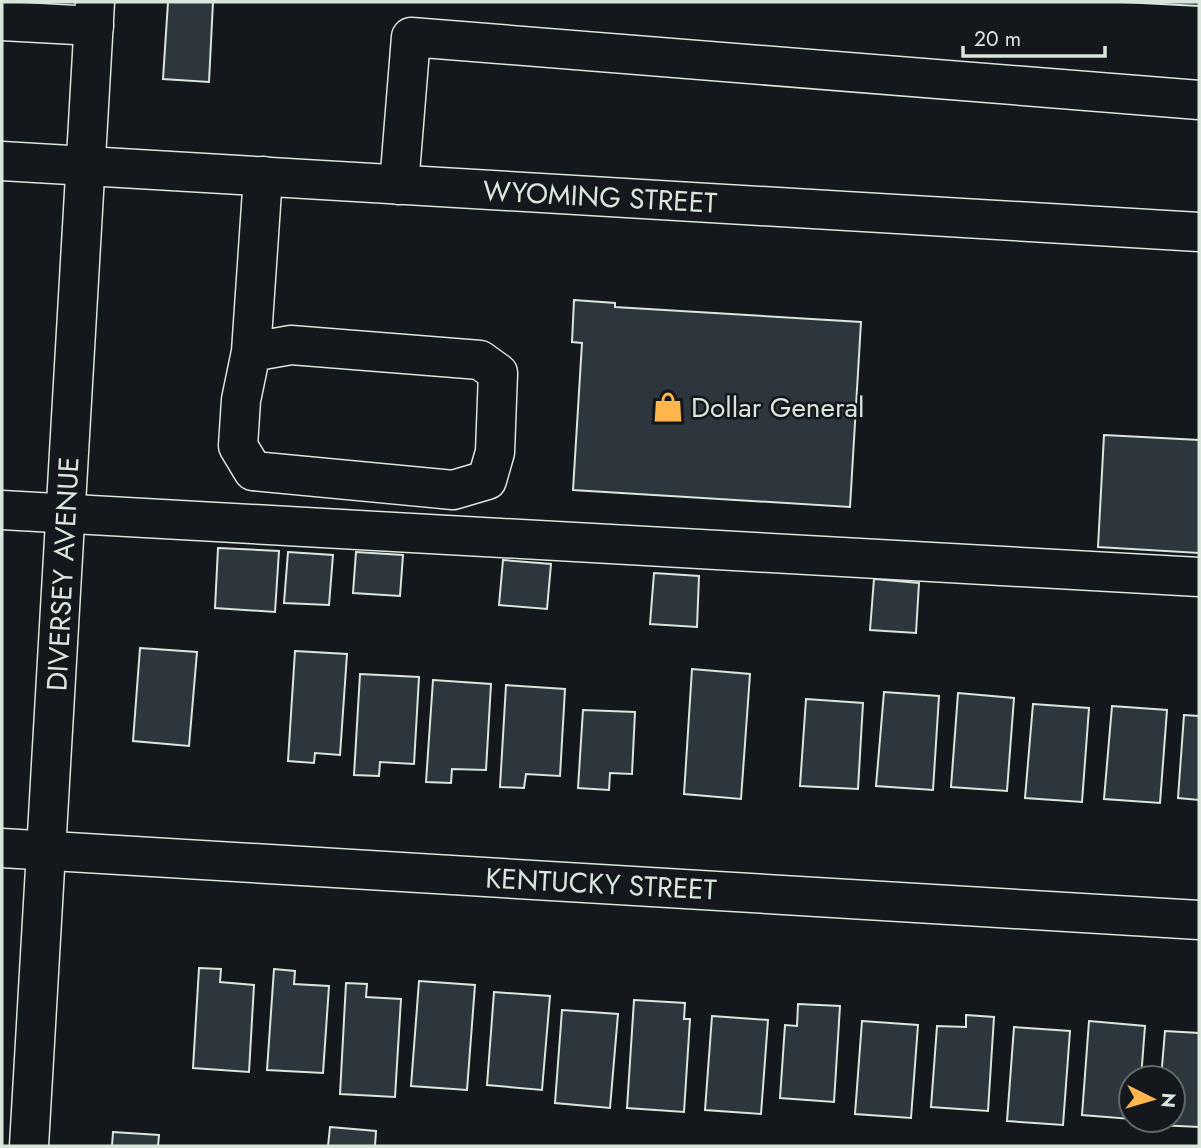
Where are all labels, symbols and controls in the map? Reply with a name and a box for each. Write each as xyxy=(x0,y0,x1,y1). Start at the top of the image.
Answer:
scale bar xyxy=(963,14,1105,58)
text: 20 m xyxy=(974,24,1021,54)
street label: WYOMING STREET xyxy=(482,170,718,224)
place label: Dollar General xyxy=(691,387,864,428)
shop icon: Dollar General xyxy=(651,390,685,424)
street label: DIVERSEY AVENUE xyxy=(36,456,90,692)
street label: KENTUCKY STREET xyxy=(484,857,718,911)
north arrow xyxy=(1117,1064,1187,1134)
text: N xyxy=(1154,1092,1183,1109)

